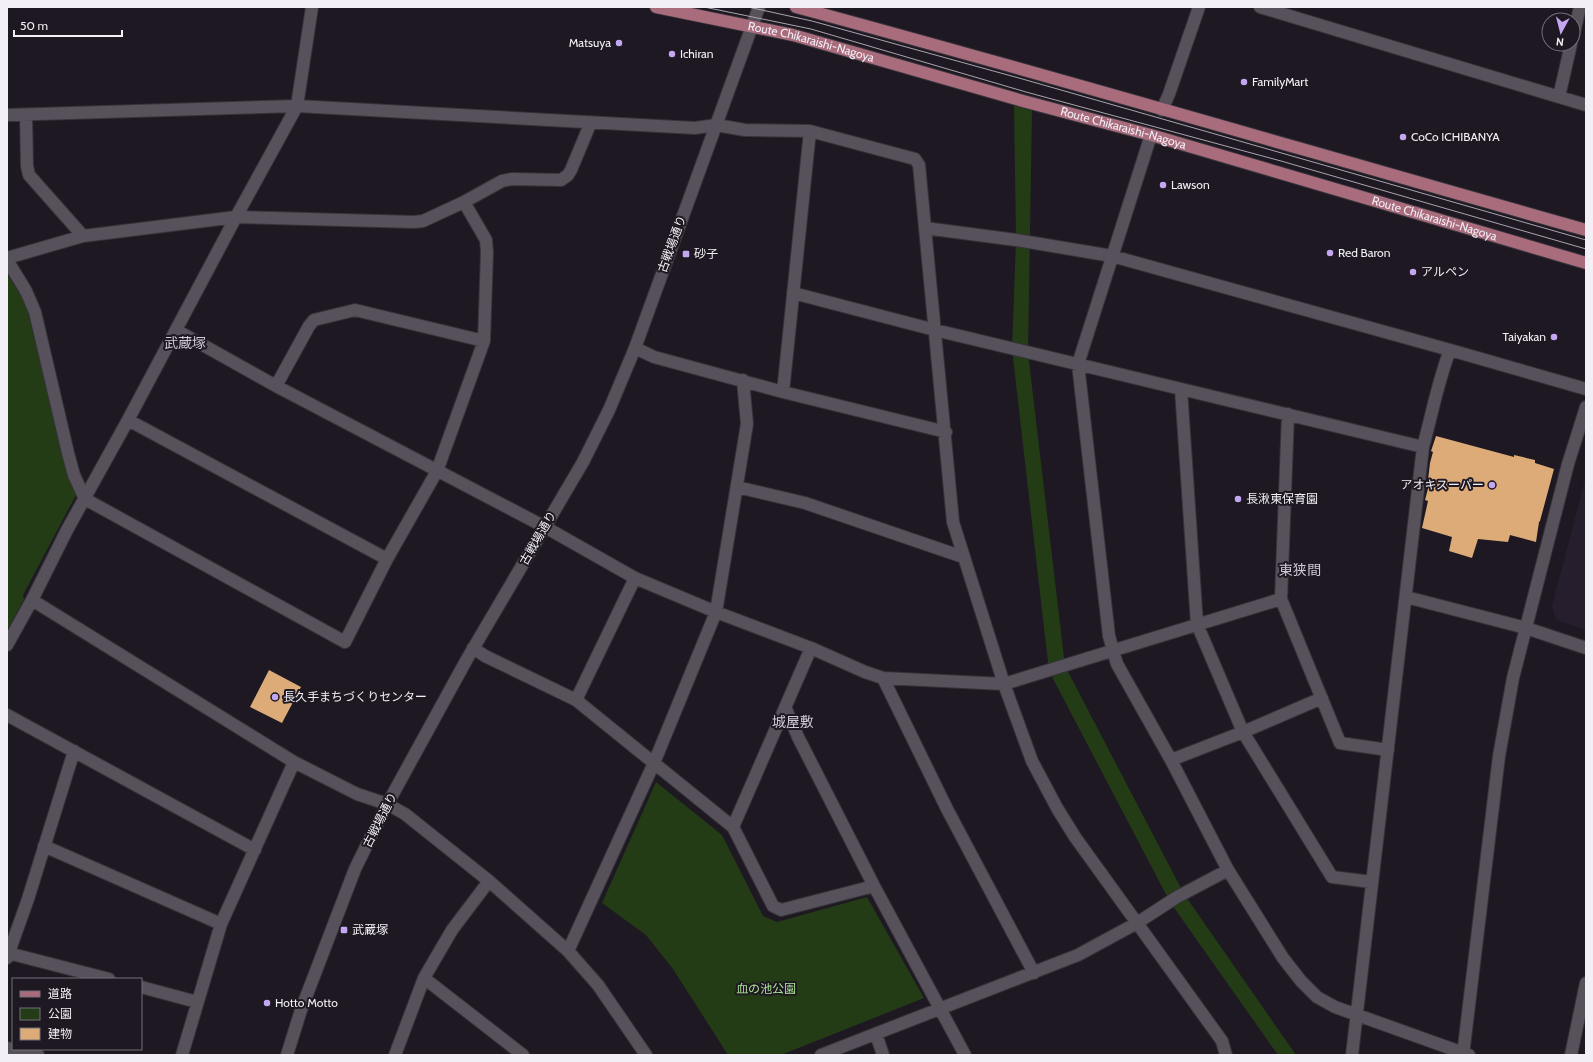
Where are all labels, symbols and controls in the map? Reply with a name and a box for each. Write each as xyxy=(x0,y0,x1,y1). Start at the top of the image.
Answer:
scale bar xyxy=(14,12,122,38)
north arrow xyxy=(1541,12,1581,52)
text: 50 m xyxy=(20,18,48,33)
street label: Route Chikaraishi-Nagoya xyxy=(747,18,876,65)
place label: Matsuya xyxy=(569,35,611,50)
text: N xyxy=(1555,35,1564,49)
marker: Matsuya xyxy=(614,38,624,48)
place label: Ichiran xyxy=(680,46,714,61)
marker: Ichiran xyxy=(667,49,677,59)
place label: FamilyMart xyxy=(1252,74,1308,89)
marker: FamilyMart xyxy=(1239,77,1249,87)
street label: Route Chikaraishi-Nagoya xyxy=(1059,103,1188,152)
place label: CoCo ICHIBANYA xyxy=(1411,129,1500,144)
marker: CoCo ICHIBANYA xyxy=(1398,132,1408,142)
place label: Lawson xyxy=(1171,177,1210,192)
marker: Lawson xyxy=(1158,180,1168,190)
street label: Route Chikaraishi-Nagoya xyxy=(1370,192,1499,244)
street label: 古戦場通り xyxy=(654,213,689,275)
place label: Red Baron xyxy=(1338,245,1391,260)
place label: 砂子 xyxy=(694,246,718,261)
marker: Red Baron xyxy=(1325,248,1335,258)
marker: 砂子 xyxy=(681,249,691,259)
place label: アルペン xyxy=(1421,264,1469,279)
marker: アルペン xyxy=(1408,267,1418,277)
place label: Taiyakan xyxy=(1502,329,1546,344)
marker: Taiyakan xyxy=(1549,332,1559,342)
district label: 武蔵塚 xyxy=(164,334,206,352)
place label: アオキスーパー xyxy=(1400,477,1484,492)
marker: アオキスーパー xyxy=(1487,480,1497,490)
place label: 長湫東保育園 xyxy=(1246,491,1318,506)
marker: 長湫東保育園 xyxy=(1233,494,1243,504)
street label: 古戦場通り xyxy=(516,508,559,567)
district label: 東狭間 xyxy=(1279,561,1321,579)
place label: 長久手まちづくりセンター xyxy=(283,689,427,704)
marker: 長久手まちづくりセンター xyxy=(270,692,280,702)
district label: 城屋敷 xyxy=(772,713,814,731)
street label: 古戦場通り xyxy=(359,790,400,850)
place label: 武蔵塚 xyxy=(352,922,388,937)
marker: 武蔵塚 xyxy=(339,925,349,935)
legend xyxy=(12,978,142,1050)
park label: 血の池公園 xyxy=(736,981,796,996)
text: 道路 xyxy=(48,986,72,1001)
place label: Hotto Motto xyxy=(275,995,338,1010)
marker: Hotto Motto xyxy=(262,998,272,1008)
text: 公園 xyxy=(48,1006,72,1021)
text: 建物 xyxy=(48,1026,72,1041)

